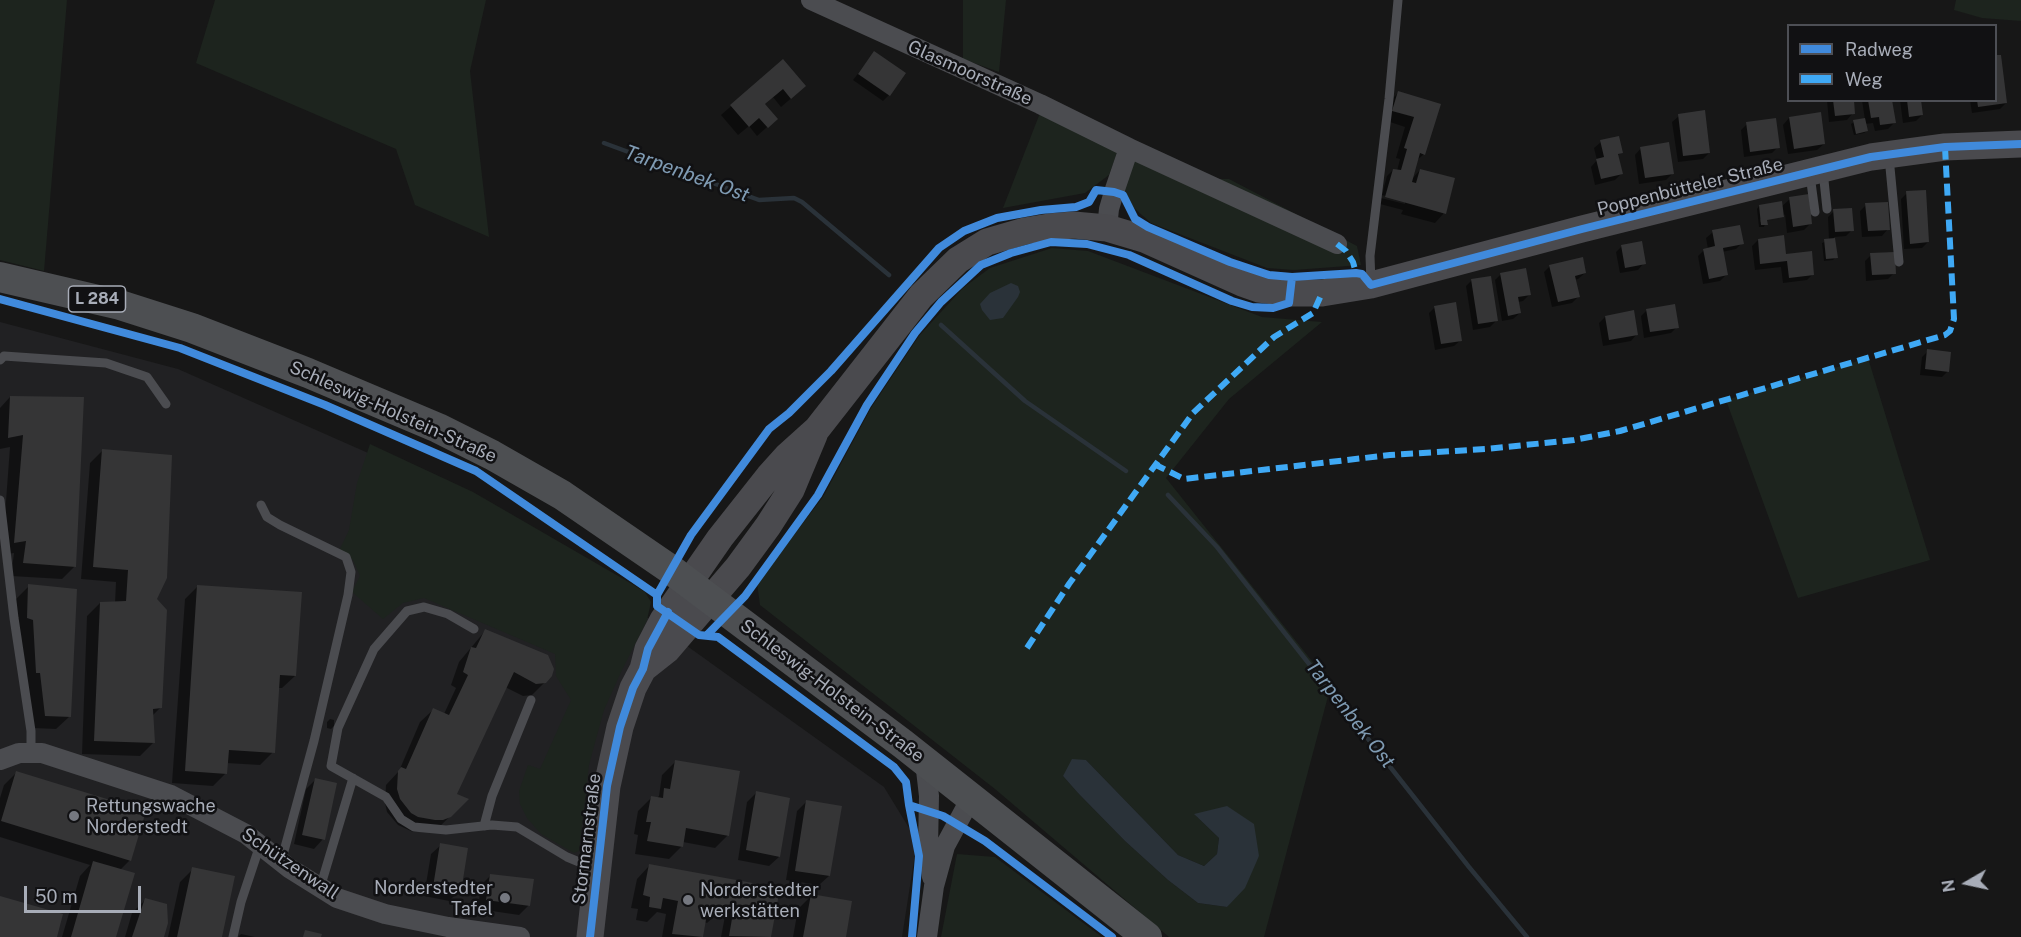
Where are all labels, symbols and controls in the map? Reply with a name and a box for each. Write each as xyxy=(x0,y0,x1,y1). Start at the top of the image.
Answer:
legend xyxy=(1787,24,1997,102)
street label: Glasmoorstraße xyxy=(904,36,1036,110)
text: Radweg xyxy=(1845,39,1913,60)
text: Weg xyxy=(1845,69,1883,90)
water label: Tarpenbek Ost xyxy=(621,140,753,208)
street label: Poppenbütteler Straße xyxy=(1595,153,1785,221)
road number: L 284 xyxy=(68,286,126,312)
street label: Schleswig-Holstein-Straße xyxy=(286,356,500,468)
street label: Schleswig-Holstein-Straße xyxy=(736,615,928,767)
water label: Tarpenbek Ost xyxy=(1300,655,1400,773)
street label: Stormarnstraße xyxy=(568,772,606,906)
place label: Rettungswache Norderstedt xyxy=(86,795,216,838)
marker: Rettungswache Norderstedt xyxy=(67,809,81,823)
street label: Schützenwall xyxy=(237,824,343,904)
north arrow xyxy=(1937,853,1997,913)
scale bar xyxy=(27,874,144,912)
place label: Norderstedter Tafel xyxy=(374,877,493,920)
text: N xyxy=(1938,878,1959,894)
place label: Norderstedter werkstätten xyxy=(700,879,819,922)
text: 50 m xyxy=(35,886,78,907)
marker: Norderstedter Tafel xyxy=(498,891,512,905)
marker: Norderstedter werkstätten xyxy=(681,893,695,907)

